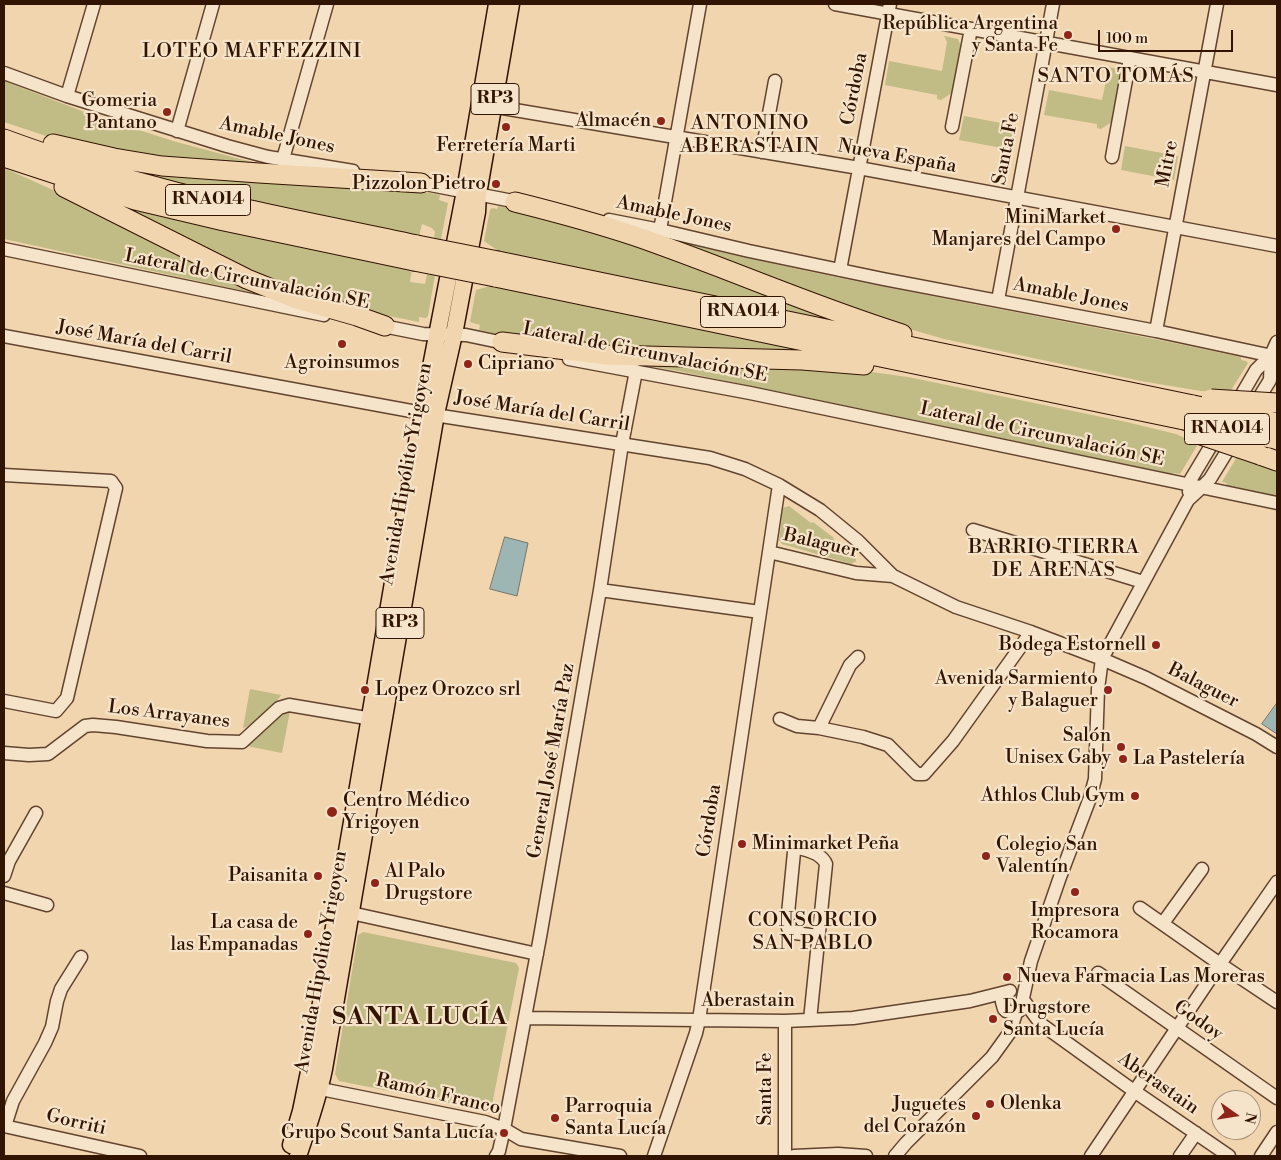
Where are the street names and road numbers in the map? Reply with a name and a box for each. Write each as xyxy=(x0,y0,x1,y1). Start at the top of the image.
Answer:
street label: Córdoba xyxy=(837,51,873,127)
road number: RP3 xyxy=(471,84,519,115)
street label: Santa Fe xyxy=(989,111,1025,187)
street label: Amable Jones xyxy=(217,113,337,159)
street label: Nueva España xyxy=(836,135,958,179)
street label: Mitre xyxy=(1152,139,1184,189)
road number: RNA014 xyxy=(166,184,250,216)
street label: Amable Jones xyxy=(614,192,734,238)
street label: Lateral de Circunvalación SE xyxy=(123,245,371,315)
street label: Amable Jones xyxy=(1011,274,1131,318)
road number: RNA014 xyxy=(700,296,786,328)
street label: José María del Carril xyxy=(55,316,233,370)
street label: Lateral de Circunvalación SE xyxy=(521,318,769,388)
street label: Avenida Hipólito Yrigoyen xyxy=(376,361,438,587)
street label: José María del Carril xyxy=(453,387,631,437)
street label: Lateral de Circunvalación SE xyxy=(918,398,1166,472)
road number: RNA014 xyxy=(1184,414,1270,444)
street label: Balaguer xyxy=(781,524,861,564)
road number: RP3 xyxy=(376,608,424,638)
street label: Balaguer xyxy=(1164,658,1242,714)
street label: General José María Paz xyxy=(524,662,580,860)
street label: Los Arrayanes xyxy=(107,696,231,734)
street label: Córdoba xyxy=(693,783,727,859)
street label: Avenida Hipólito Yrigoyen xyxy=(291,849,353,1075)
street label: Aberastain xyxy=(701,990,795,1012)
street label: Godoy xyxy=(1169,996,1227,1046)
street label: Aberastain xyxy=(1113,1048,1203,1120)
street label: Santa Fe xyxy=(755,1052,777,1126)
street label: Ramón Franco xyxy=(373,1070,503,1120)
street label: Gorriti xyxy=(44,1105,108,1141)

